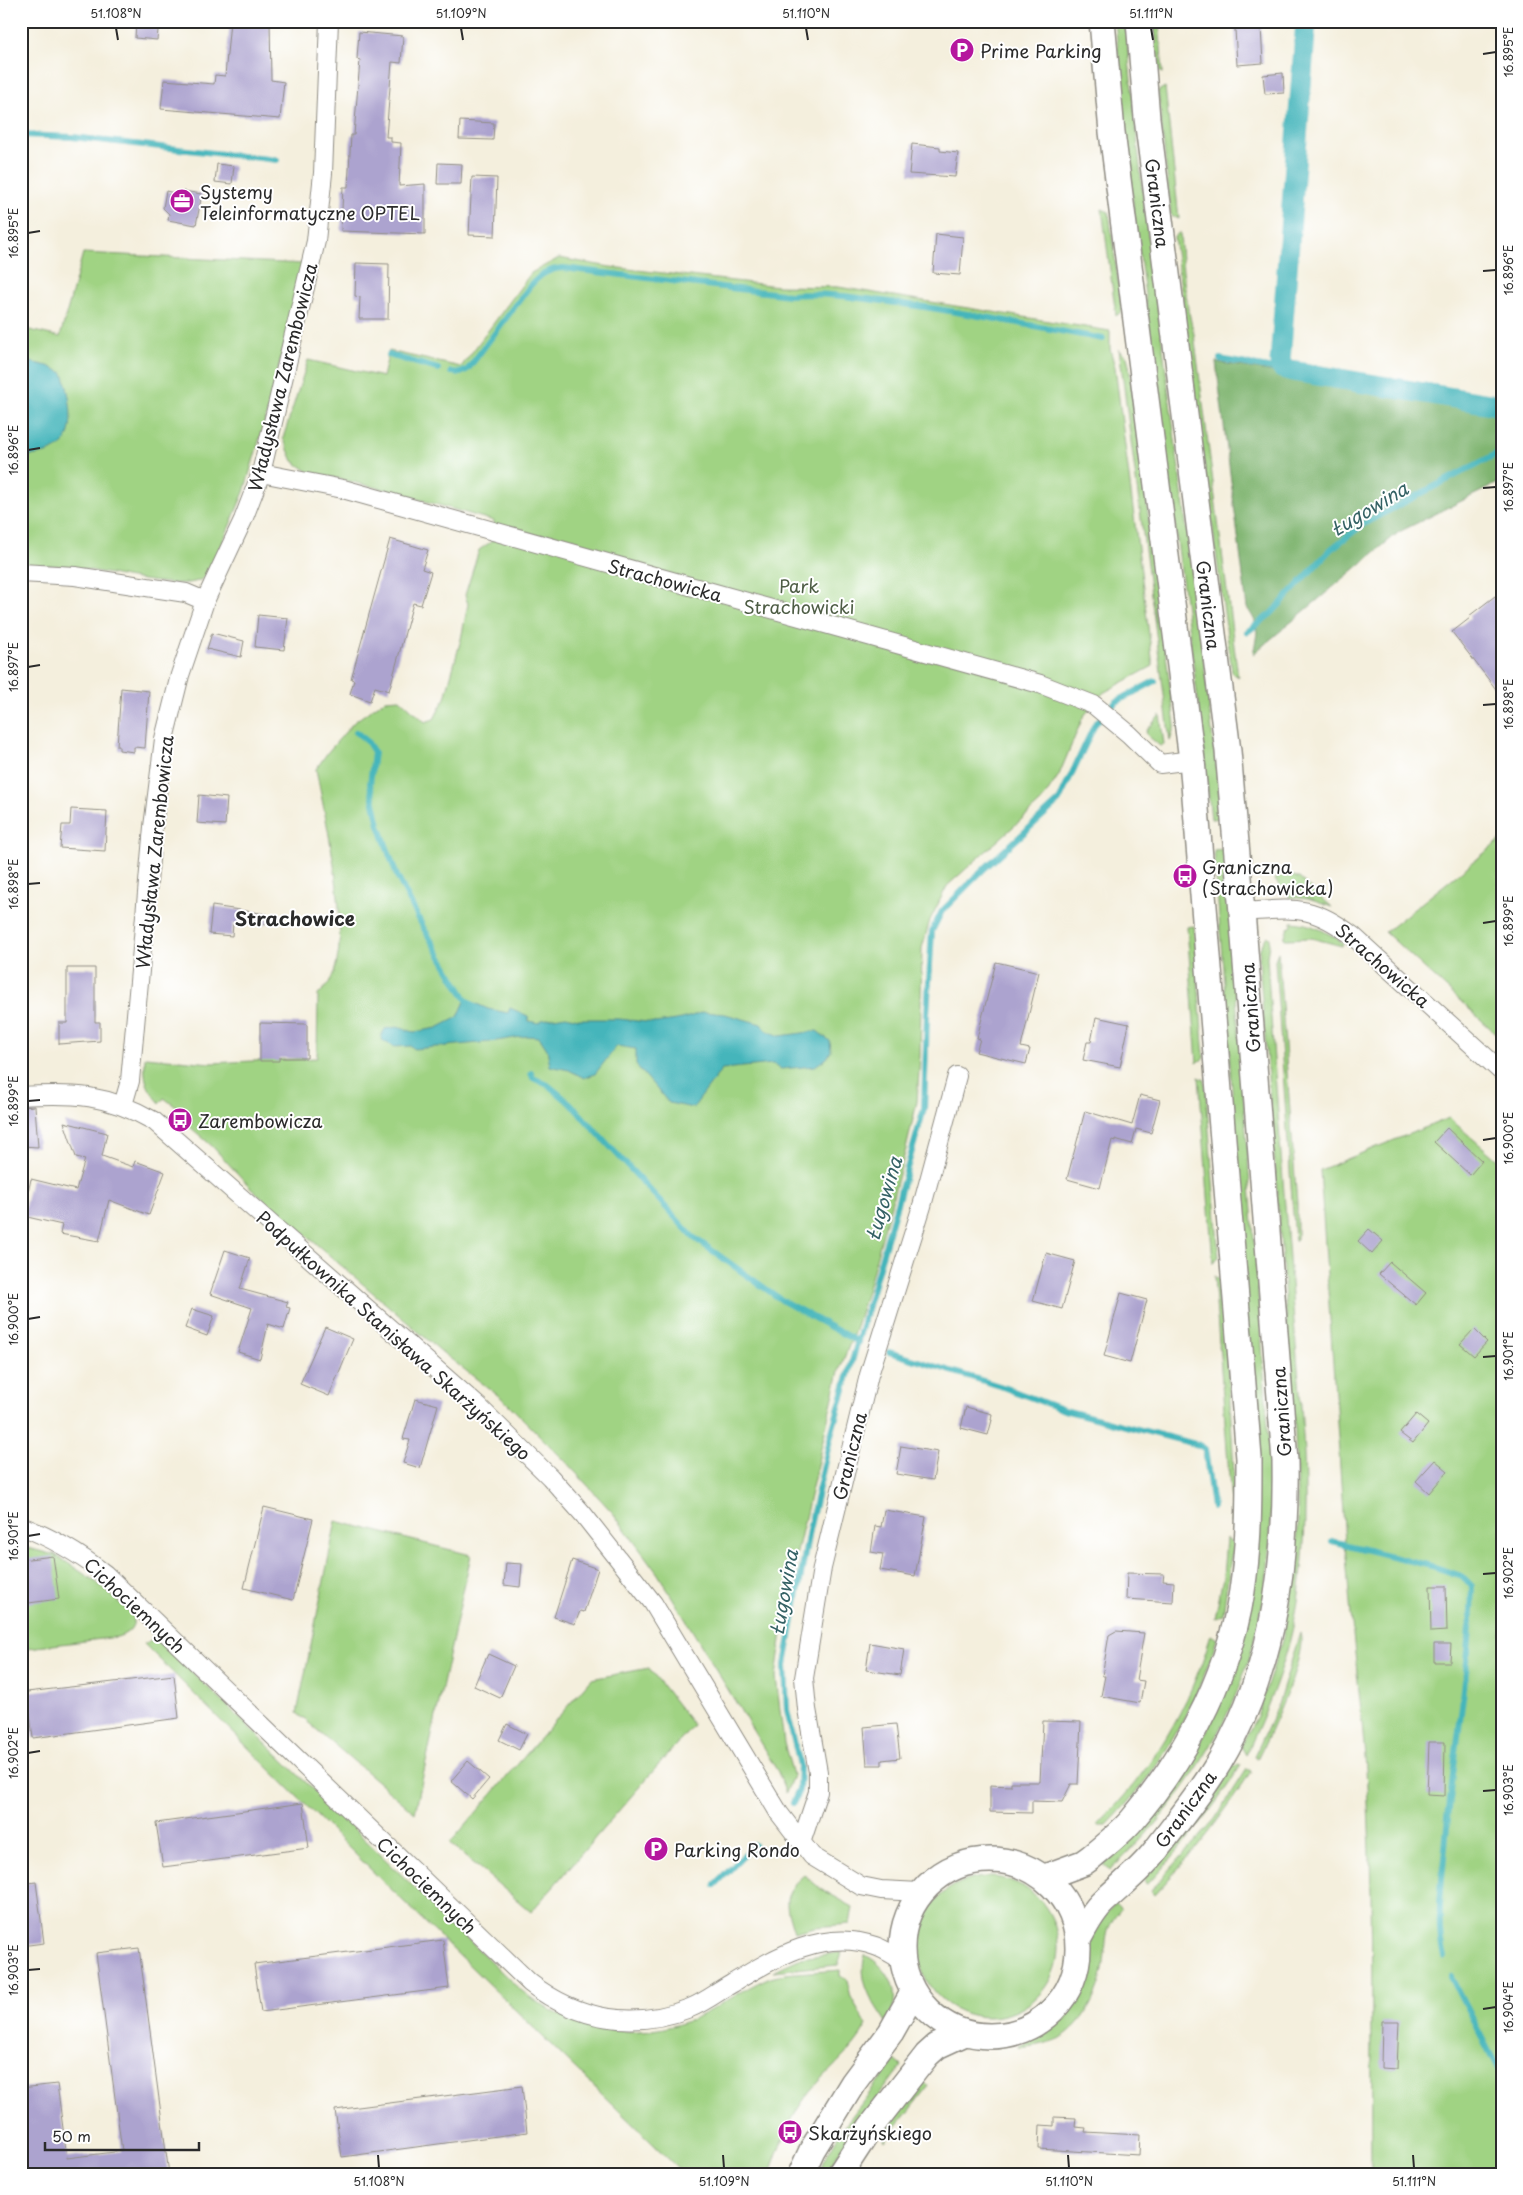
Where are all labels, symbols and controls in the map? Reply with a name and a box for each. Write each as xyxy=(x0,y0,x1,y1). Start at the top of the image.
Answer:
text: 51.108°N xyxy=(90,4,142,22)
text: 51.109°N xyxy=(435,4,487,22)
text: 51.110°N xyxy=(782,4,830,22)
text: 51.111°N xyxy=(1129,4,1173,22)
text: 16.895°E xyxy=(1499,27,1517,77)
parking icon: Prime Parking xyxy=(949,37,975,63)
place label: Prime Parking xyxy=(980,37,1102,64)
street label: Graniczna xyxy=(1139,157,1177,250)
place label: Systemy Teleinformatyczne OPTEL xyxy=(200,178,420,226)
office icon: Systemy Teleinformatyczne OPTEL xyxy=(169,188,195,214)
text: 16.895°E xyxy=(4,208,22,258)
text: 16.896°E xyxy=(1499,245,1517,295)
street label: Władysława Zarembowicza xyxy=(241,259,324,494)
text: 16.896°E xyxy=(4,425,22,475)
text: 16.897°E xyxy=(1499,462,1517,512)
water label: Ługowina xyxy=(1325,473,1414,542)
street label: Strachowicka xyxy=(605,552,726,608)
street label: Graniczna xyxy=(1190,559,1228,652)
park label: Park Strachowicki xyxy=(743,572,855,620)
text: 16.897°E xyxy=(4,642,22,692)
text: 16.898°E xyxy=(1499,679,1517,729)
street label: Władysława Zarembowicza xyxy=(128,733,180,970)
place label: Graniczna (Strachowicka) xyxy=(1202,853,1334,901)
text: 16.898°E xyxy=(4,859,22,909)
bus stop icon: Graniczna (Strachowicka) xyxy=(1172,863,1198,889)
text: 16.899°E xyxy=(1499,896,1517,946)
district label: Strachowice xyxy=(235,904,355,932)
street label: Strachowicka xyxy=(1330,916,1437,1014)
street label: Graniczna xyxy=(1233,961,1267,1054)
text: 16.899°E xyxy=(4,1076,22,1126)
bus stop icon: Zarembowicza xyxy=(167,1107,193,1133)
place label: Zarembowicza xyxy=(198,1107,323,1134)
text: 16.900°E xyxy=(1499,1112,1517,1164)
water label: Ługowina xyxy=(858,1152,909,1243)
street label: Podpułkownika Stanisława Skarżyńskiego xyxy=(251,1204,537,1466)
text: 16.900°E xyxy=(4,1293,22,1345)
text: 16.901°E xyxy=(1499,1331,1517,1381)
street label: Graniczna xyxy=(1264,1365,1298,1458)
street label: Graniczna xyxy=(825,1408,873,1503)
text: 16.901°E xyxy=(4,1511,22,1561)
water label: Ługowina xyxy=(762,1546,804,1637)
text: 16.902°E xyxy=(1499,1547,1517,1599)
street label: Cichociemnych xyxy=(78,1551,192,1659)
text: 16.902°E xyxy=(4,1727,22,1779)
street label: Graniczna xyxy=(1148,1764,1223,1853)
text: 16.903°E xyxy=(1499,1764,1517,1816)
street label: Cichociemnych xyxy=(371,1830,483,1940)
parking icon: Parking Rondo xyxy=(643,1836,669,1862)
place label: Parking Rondo xyxy=(674,1836,800,1863)
text: 16.903°E xyxy=(4,1944,22,1996)
text: 16.904°E xyxy=(1499,1981,1517,2033)
bus stop icon: Skarżyńskiego xyxy=(777,2119,803,2145)
place label: Skarżyńskiego xyxy=(808,2119,932,2146)
scale bar xyxy=(45,2120,199,2152)
text: 50 m xyxy=(52,2124,91,2147)
text: 51.108°N xyxy=(353,2172,405,2190)
text: 51.109°N xyxy=(698,2172,750,2190)
text: 51.110°N xyxy=(1045,2172,1093,2190)
text: 51.111°N xyxy=(1392,2172,1436,2190)

